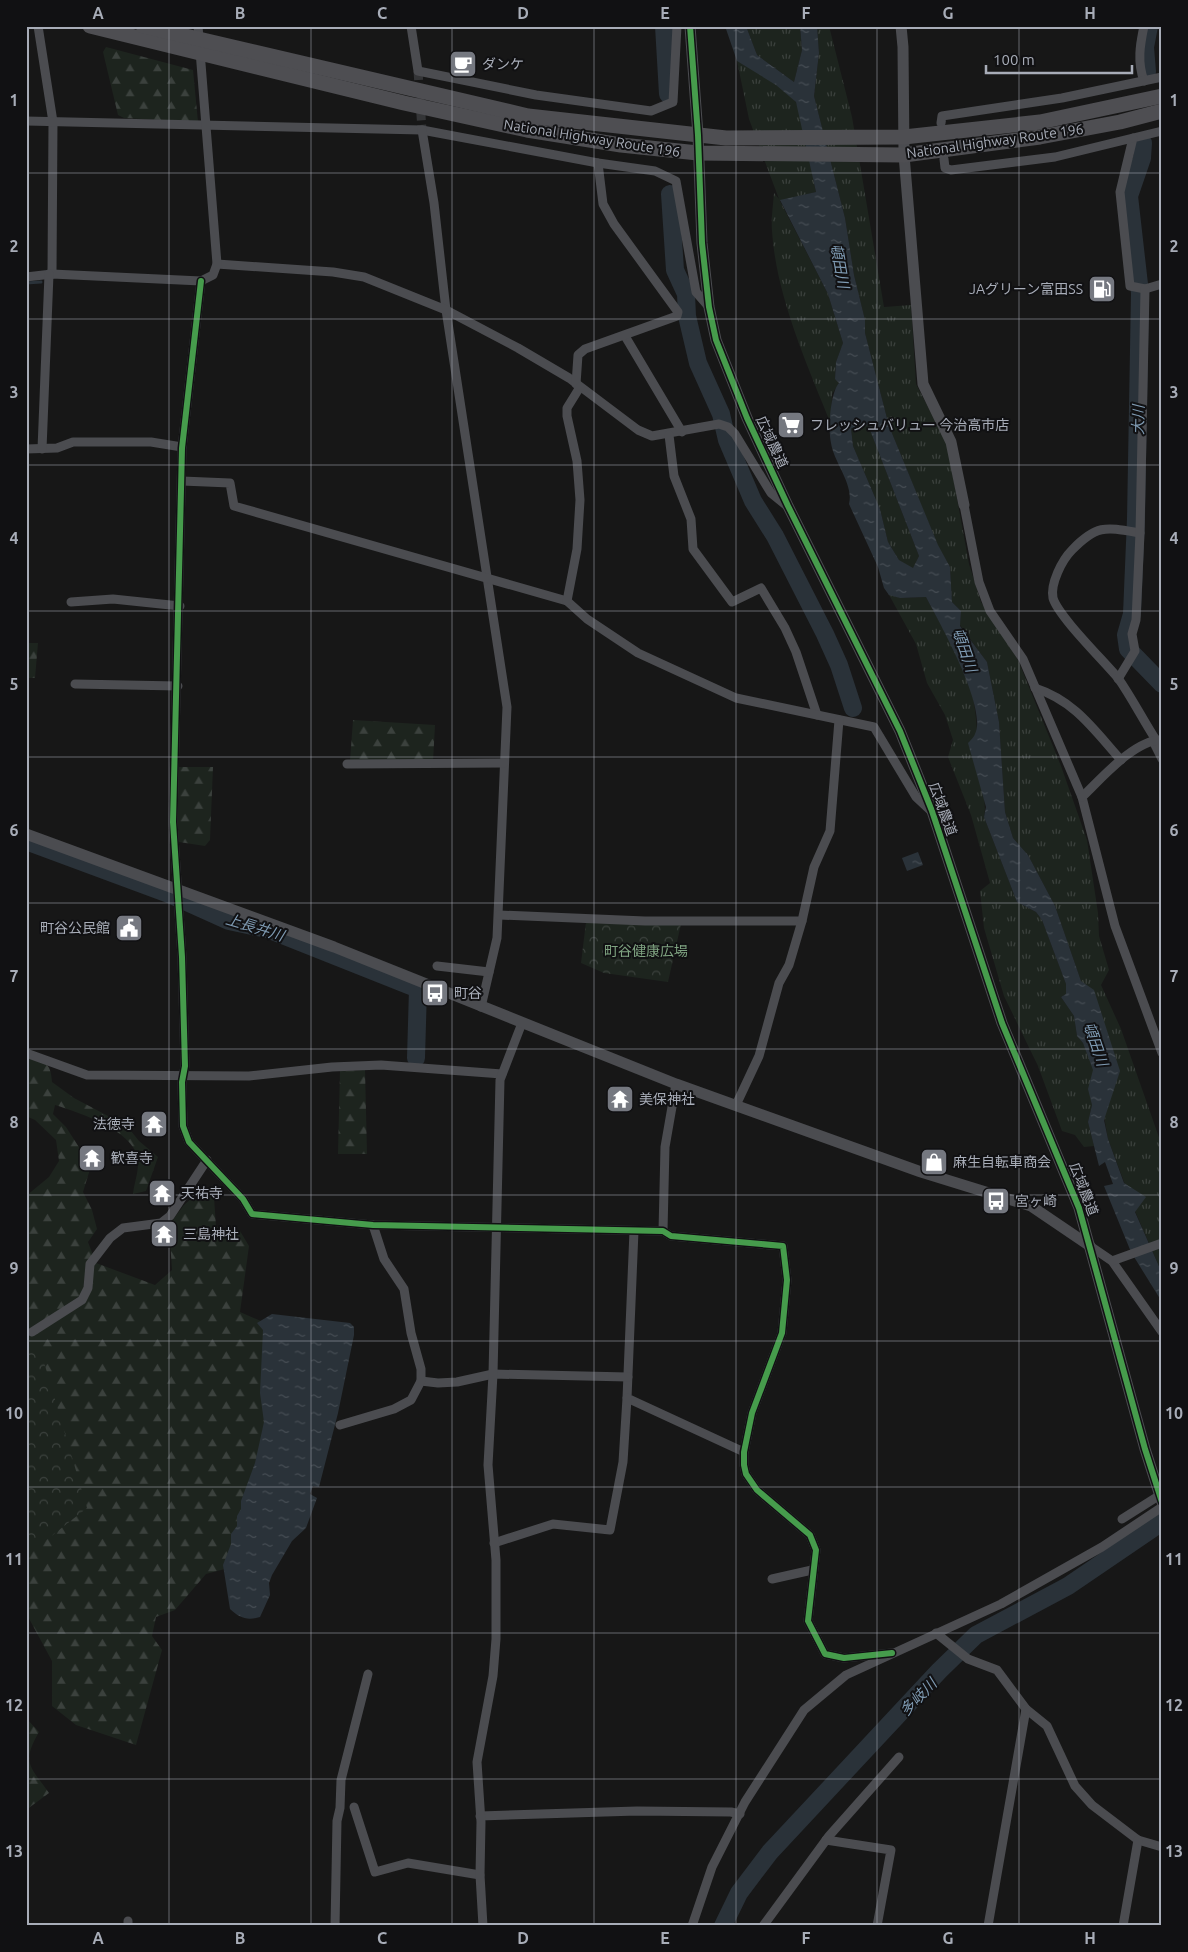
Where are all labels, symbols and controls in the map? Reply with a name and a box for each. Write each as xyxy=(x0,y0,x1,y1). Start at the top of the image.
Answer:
text: A xyxy=(92,4,104,22)
text: B xyxy=(235,4,245,22)
text: C xyxy=(377,4,387,22)
text: D xyxy=(517,4,529,22)
text: E xyxy=(660,4,670,22)
text: F xyxy=(802,4,811,22)
text: G xyxy=(942,4,954,22)
text: H xyxy=(1084,4,1096,22)
scale bar xyxy=(986,42,1132,74)
cafe icon: ダンケ xyxy=(448,49,478,79)
text: 100 m xyxy=(993,51,1035,68)
place label: ダンケ xyxy=(482,56,524,72)
text: 1 xyxy=(9,91,19,109)
text: 1 xyxy=(1169,91,1179,109)
street label: National Highway Route 196 xyxy=(503,116,682,160)
street label: National Highway Route 196 xyxy=(906,121,1085,161)
text: 2 xyxy=(9,237,19,255)
text: 2 xyxy=(1169,237,1179,255)
water label: 頓田川 xyxy=(828,242,853,292)
fuel station icon: JAグリーン富田SS xyxy=(1087,274,1117,304)
place label: JAグリーン富田SS xyxy=(969,281,1083,297)
text: 3 xyxy=(9,383,19,401)
text: 3 xyxy=(1169,383,1179,401)
water label: 大川 xyxy=(1129,403,1147,435)
supermarket icon: フレッシュバリュー 今治高市店 xyxy=(776,410,806,440)
street label: 広域農道 xyxy=(753,413,791,471)
place label: フレッシュバリュー 今治高市店 xyxy=(810,417,1009,433)
text: 4 xyxy=(9,529,19,547)
text: 4 xyxy=(1169,529,1179,547)
water label: 頓田川 xyxy=(950,626,981,676)
text: 5 xyxy=(9,675,19,693)
text: 5 xyxy=(1169,675,1179,693)
street label: 広域農道 xyxy=(926,780,960,838)
text: 6 xyxy=(9,821,19,839)
text: 6 xyxy=(1169,821,1179,839)
water label: 上長井川 xyxy=(224,910,288,944)
public building icon: 町谷公民館 xyxy=(114,913,144,943)
place label: 町谷公民館 xyxy=(40,920,110,936)
park label: 町谷健康広場 xyxy=(604,943,688,959)
text: 7 xyxy=(9,967,19,985)
text: 7 xyxy=(1169,967,1179,985)
bus stop icon: 町谷 xyxy=(420,978,450,1008)
place label: 町谷 xyxy=(454,985,482,1001)
water label: 頓田川 xyxy=(1081,1020,1112,1070)
temple icon: 美保神社 xyxy=(605,1084,635,1114)
place label: 美保神社 xyxy=(639,1091,695,1107)
temple icon: 法徳寺 xyxy=(139,1109,169,1139)
text: 8 xyxy=(9,1113,19,1131)
text: 8 xyxy=(1169,1113,1179,1131)
place label: 法徳寺 xyxy=(93,1116,135,1132)
temple icon: 歓喜寺 xyxy=(77,1143,107,1173)
shop icon: 麻生自転車商会 xyxy=(919,1147,949,1177)
place label: 歓喜寺 xyxy=(111,1150,153,1166)
place label: 麻生自転車商会 xyxy=(953,1154,1051,1170)
street label: 広域農道 xyxy=(1066,1160,1102,1218)
temple icon: 天祐寺 xyxy=(147,1178,177,1208)
place label: 天祐寺 xyxy=(181,1185,223,1201)
bus stop icon: 宮ヶ崎 xyxy=(981,1186,1011,1216)
place label: 宮ヶ崎 xyxy=(1015,1193,1057,1209)
temple icon: 三島神社 xyxy=(149,1219,179,1249)
place label: 三島神社 xyxy=(183,1226,239,1242)
text: 9 xyxy=(9,1259,19,1277)
text: 9 xyxy=(1169,1259,1179,1277)
text: 10 xyxy=(5,1404,23,1422)
text: 10 xyxy=(1165,1404,1183,1422)
text: 11 xyxy=(5,1550,23,1568)
text: 11 xyxy=(1165,1550,1183,1568)
water label: 多岐川 xyxy=(896,1673,941,1719)
text: 12 xyxy=(5,1696,23,1714)
text: 12 xyxy=(1165,1696,1183,1714)
text: 13 xyxy=(5,1842,23,1860)
text: 13 xyxy=(1165,1842,1183,1860)
text: A xyxy=(92,1929,104,1947)
text: B xyxy=(235,1929,245,1947)
text: C xyxy=(377,1929,387,1947)
text: D xyxy=(517,1929,529,1947)
text: E xyxy=(660,1929,670,1947)
text: F xyxy=(802,1929,811,1947)
text: G xyxy=(942,1929,954,1947)
text: H xyxy=(1084,1929,1096,1947)

